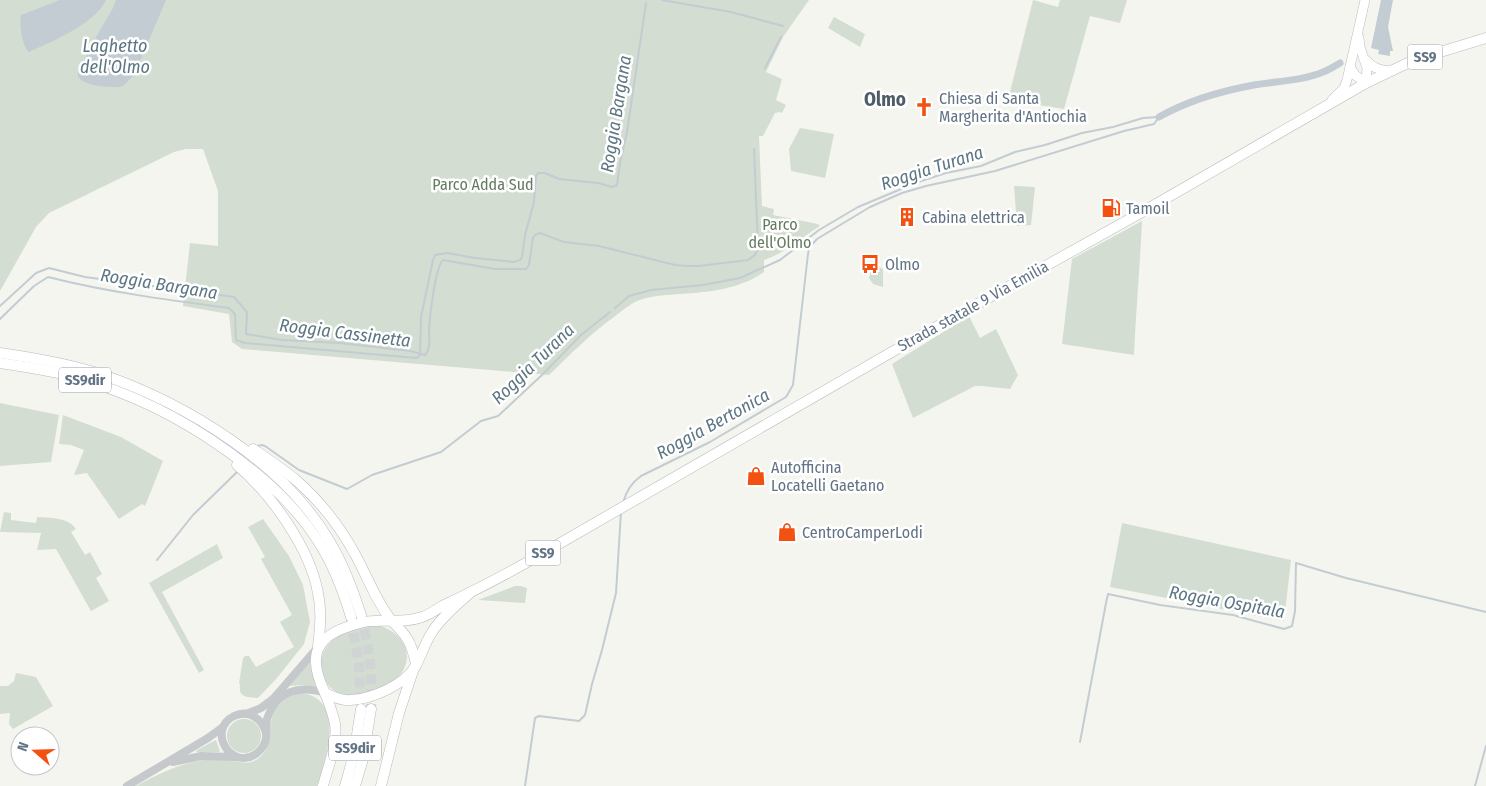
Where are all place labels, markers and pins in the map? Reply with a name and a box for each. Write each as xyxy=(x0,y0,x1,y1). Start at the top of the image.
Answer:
place label: Chiesa di Santa Margherita d'Antiochia xyxy=(939,89,1087,126)
church icon: Chiesa di Santa Margherita d'Antiochia xyxy=(913,96,935,118)
fuel station icon: Tamoil xyxy=(1100,197,1122,219)
place label: Tamoil xyxy=(1126,199,1169,218)
building icon: Cabina elettrica xyxy=(896,206,918,228)
place label: Cabina elettrica xyxy=(922,208,1025,227)
bus stop icon: Olmo xyxy=(859,253,881,275)
place label: Olmo xyxy=(885,255,920,274)
place label: Autofficina Locatelli Gaetano xyxy=(771,458,885,495)
shop icon: Autofficina Locatelli Gaetano xyxy=(745,465,767,487)
shop icon: CentroCamperLodi xyxy=(776,521,798,543)
place label: CentroCamperLodi xyxy=(802,523,923,542)

